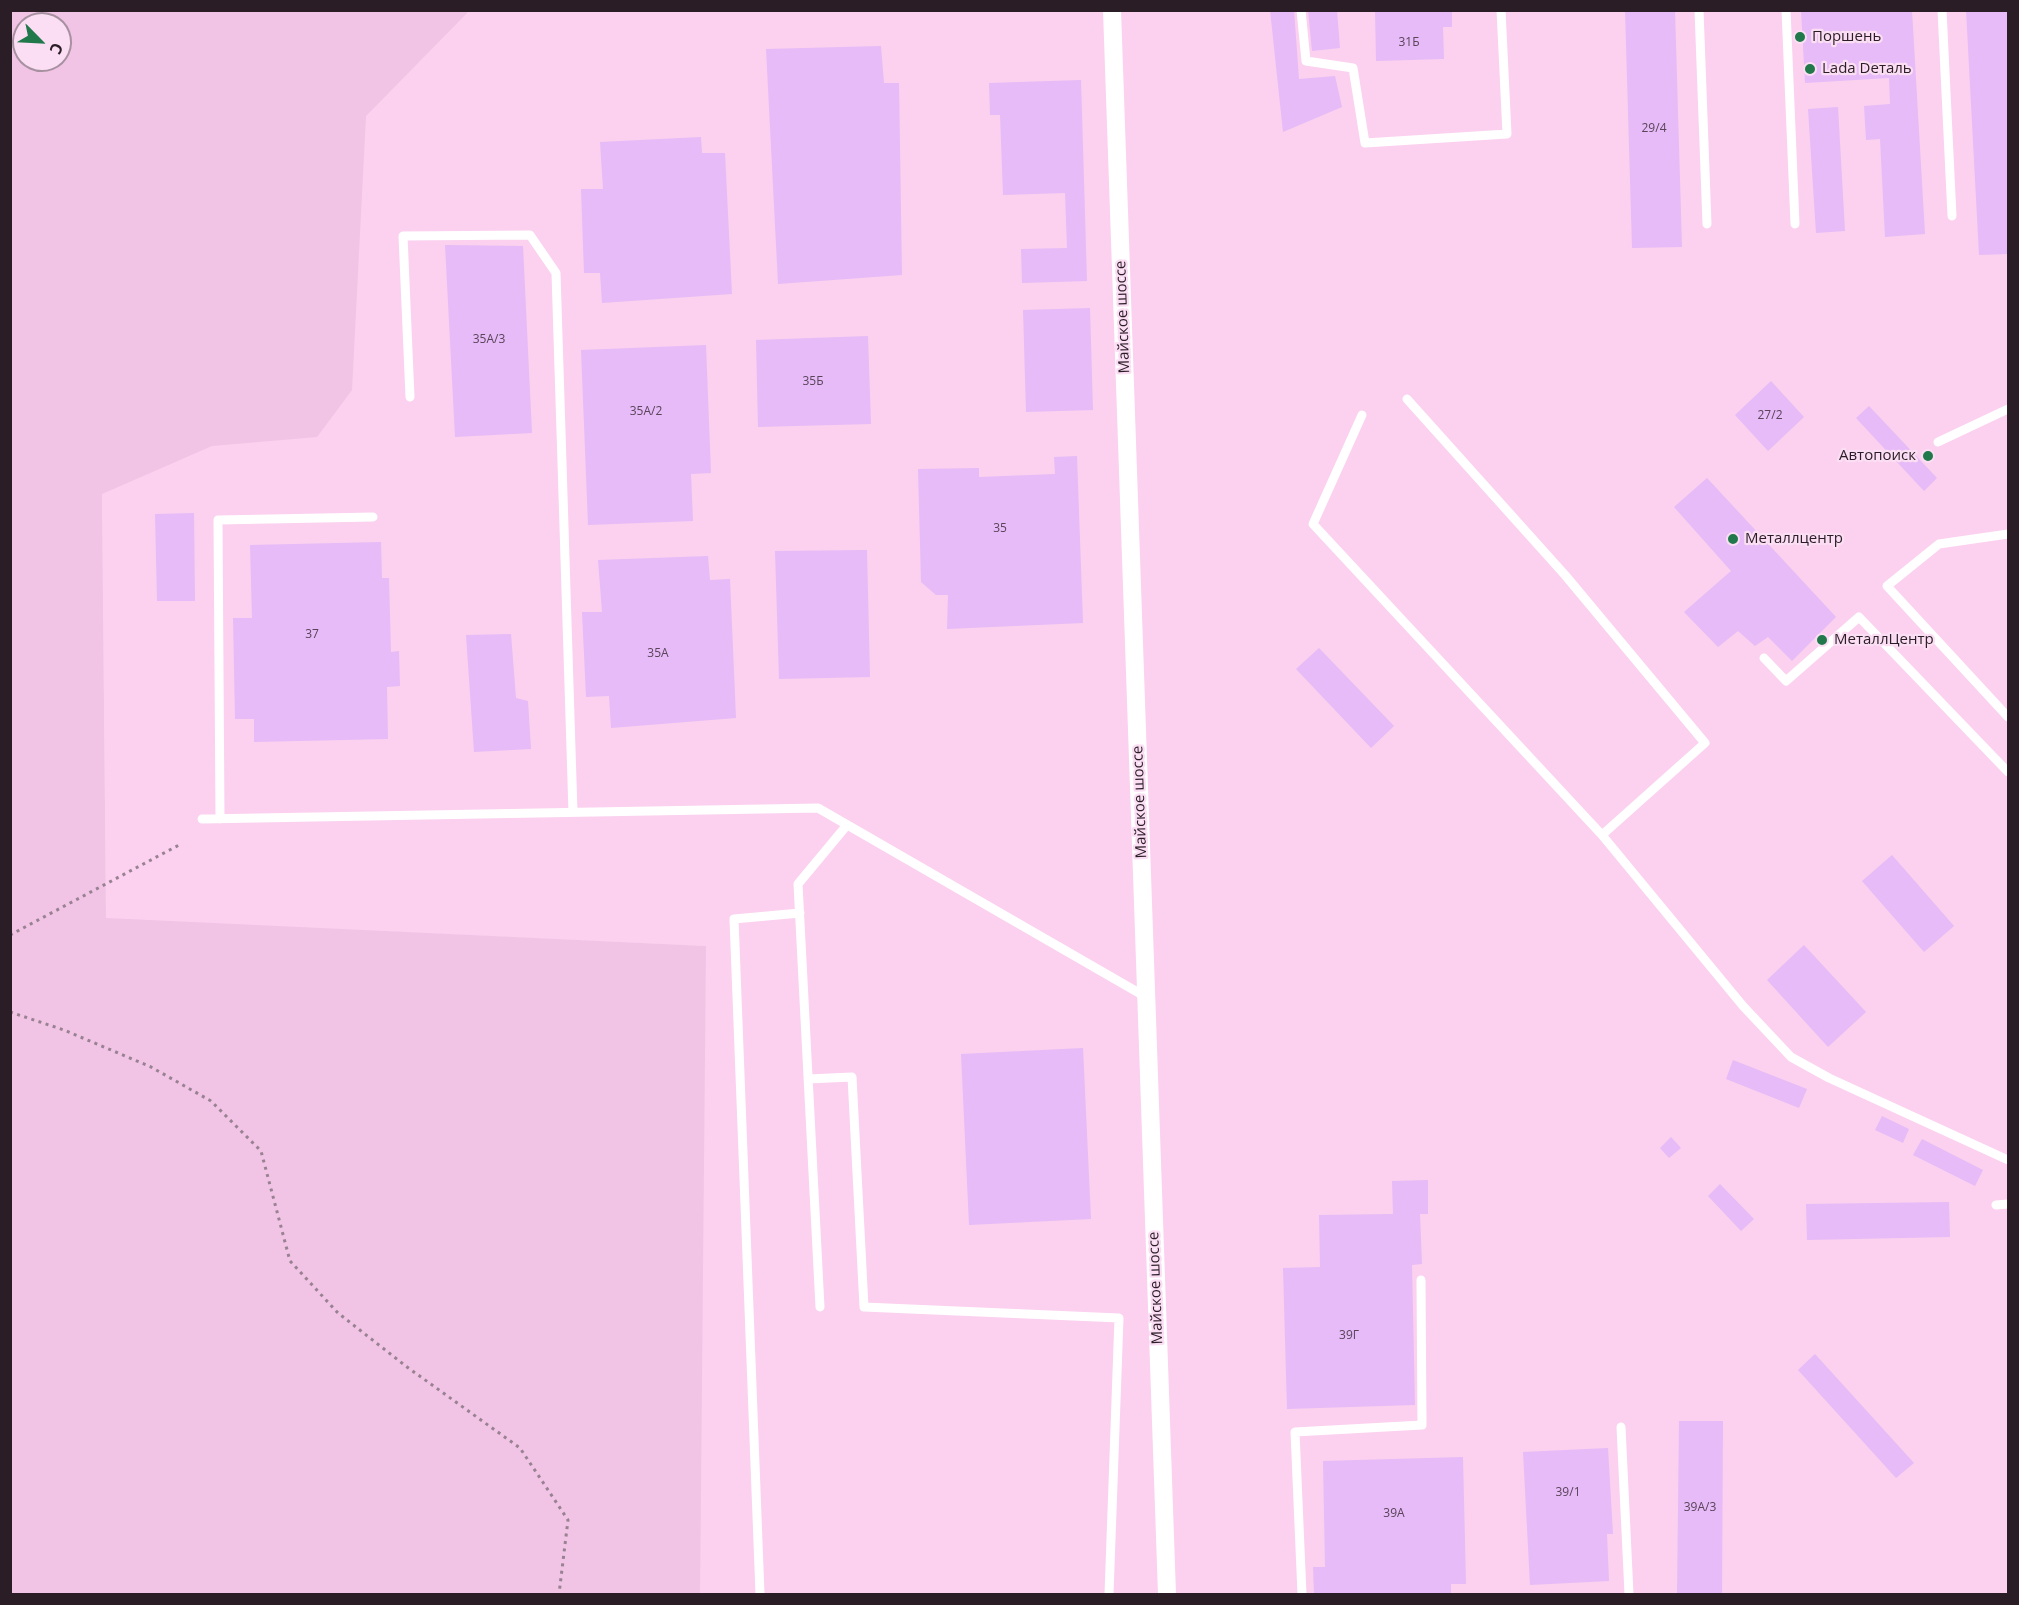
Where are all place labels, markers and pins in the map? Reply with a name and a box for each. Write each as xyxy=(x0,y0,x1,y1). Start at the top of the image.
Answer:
place label: Поршень xyxy=(1812,28,1881,46)
marker: Поршень xyxy=(1793,30,1807,44)
place label: Lada Dеталь xyxy=(1822,60,1912,78)
marker: Lada Dеталь xyxy=(1803,62,1817,76)
place label: Автопоиск xyxy=(1839,447,1916,465)
marker: Автопоиск xyxy=(1921,449,1935,463)
place label: Металлцентр xyxy=(1745,530,1843,548)
marker: Металлцентр xyxy=(1726,532,1740,546)
place label: МеталлЦентр xyxy=(1834,631,1934,649)
marker: МеталлЦентр xyxy=(1815,633,1829,647)

